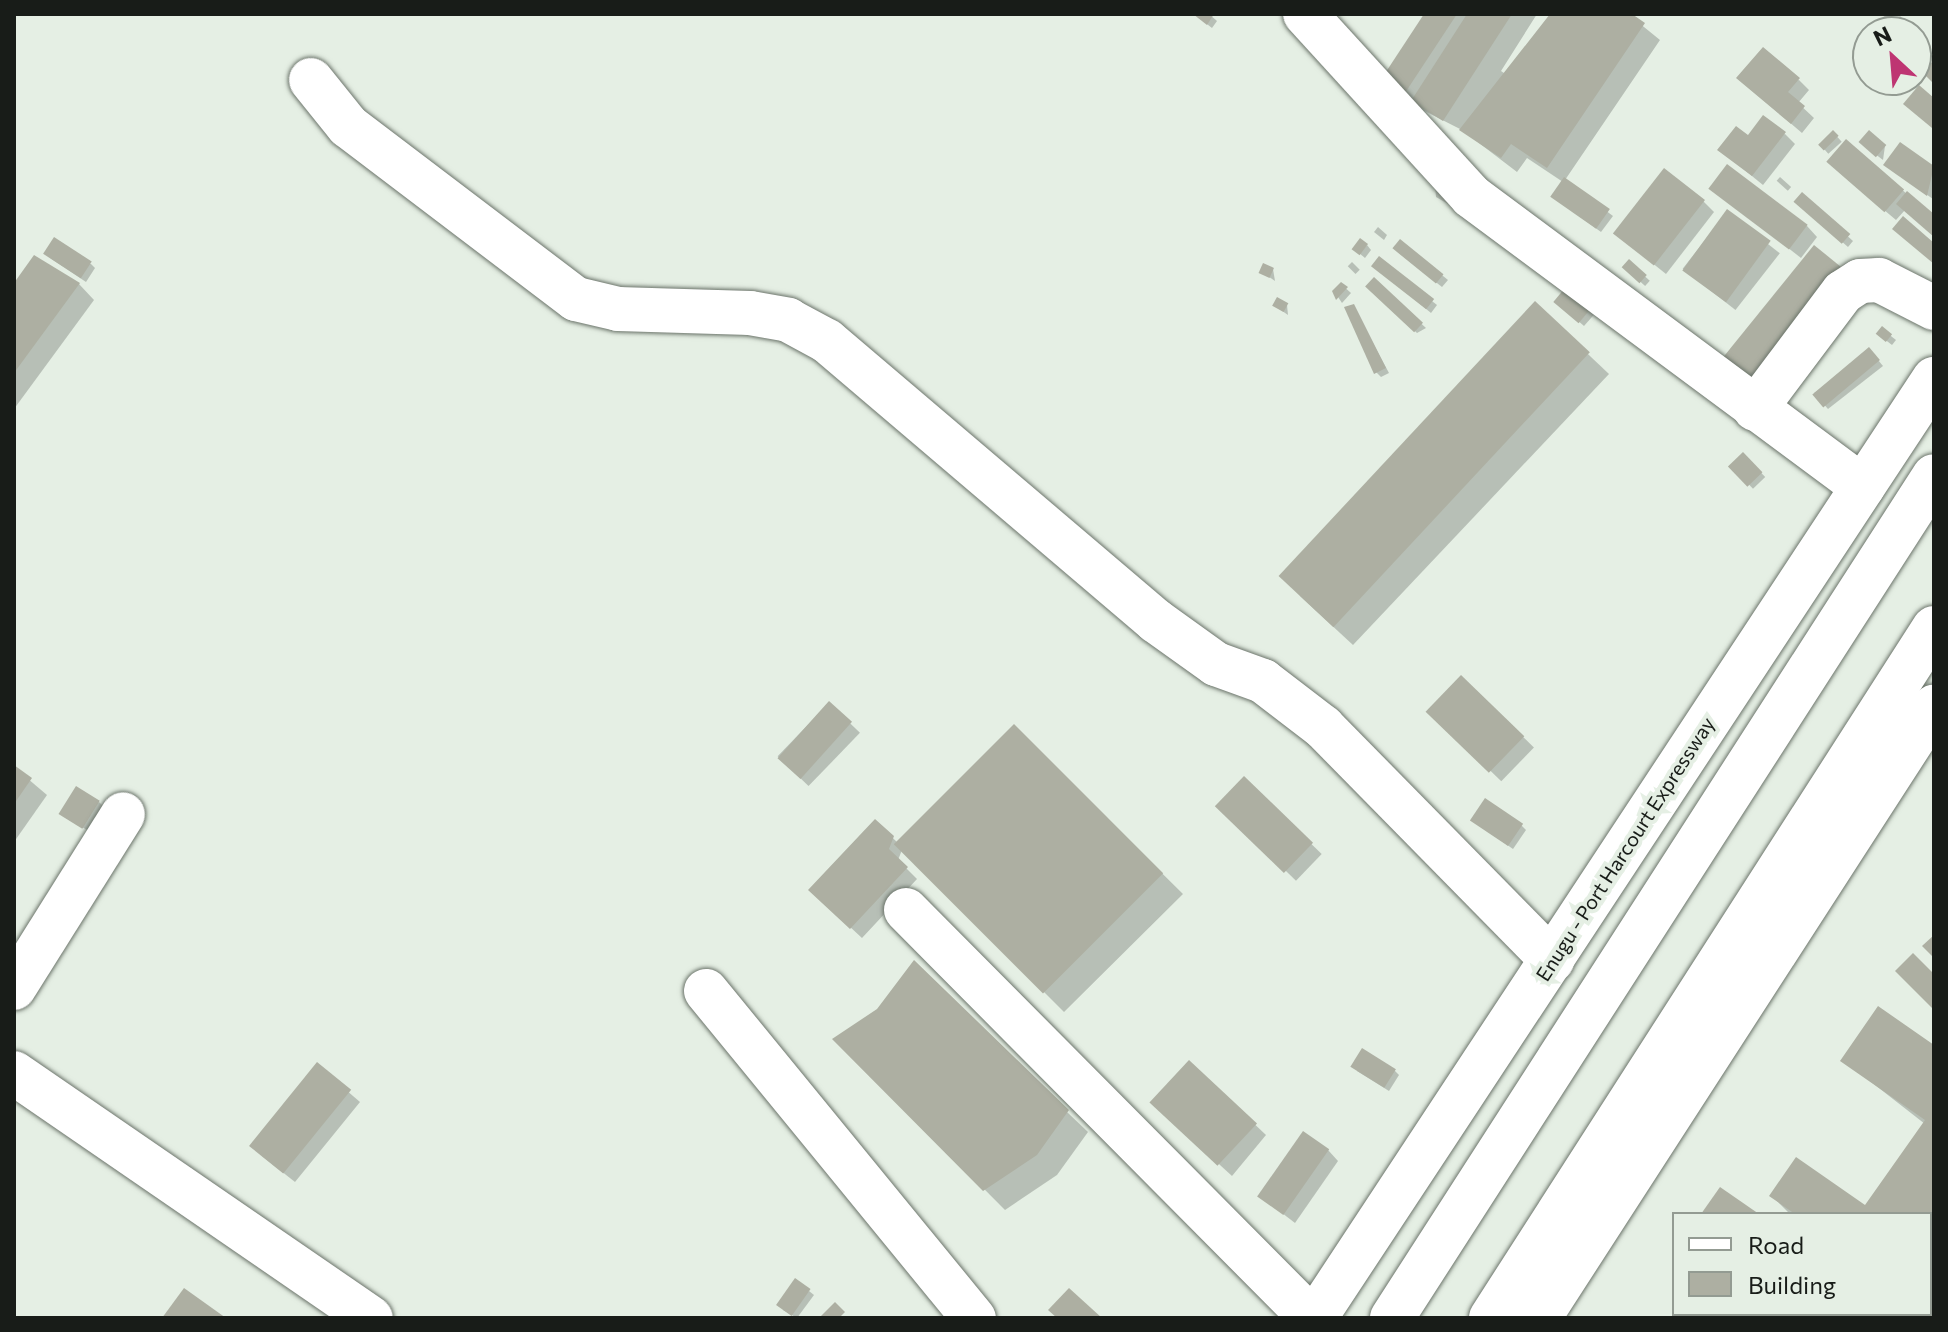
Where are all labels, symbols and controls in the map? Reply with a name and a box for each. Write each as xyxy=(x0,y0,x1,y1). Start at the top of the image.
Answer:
north arrow xyxy=(1852,16,1932,96)
text: N xyxy=(1869,20,1895,52)
street label: Enugu - Port Harcourt Expressway xyxy=(1531,713,1719,985)
legend xyxy=(1672,1212,1932,1316)
text: Road xyxy=(1748,1230,1804,1259)
text: Building xyxy=(1748,1270,1836,1299)

